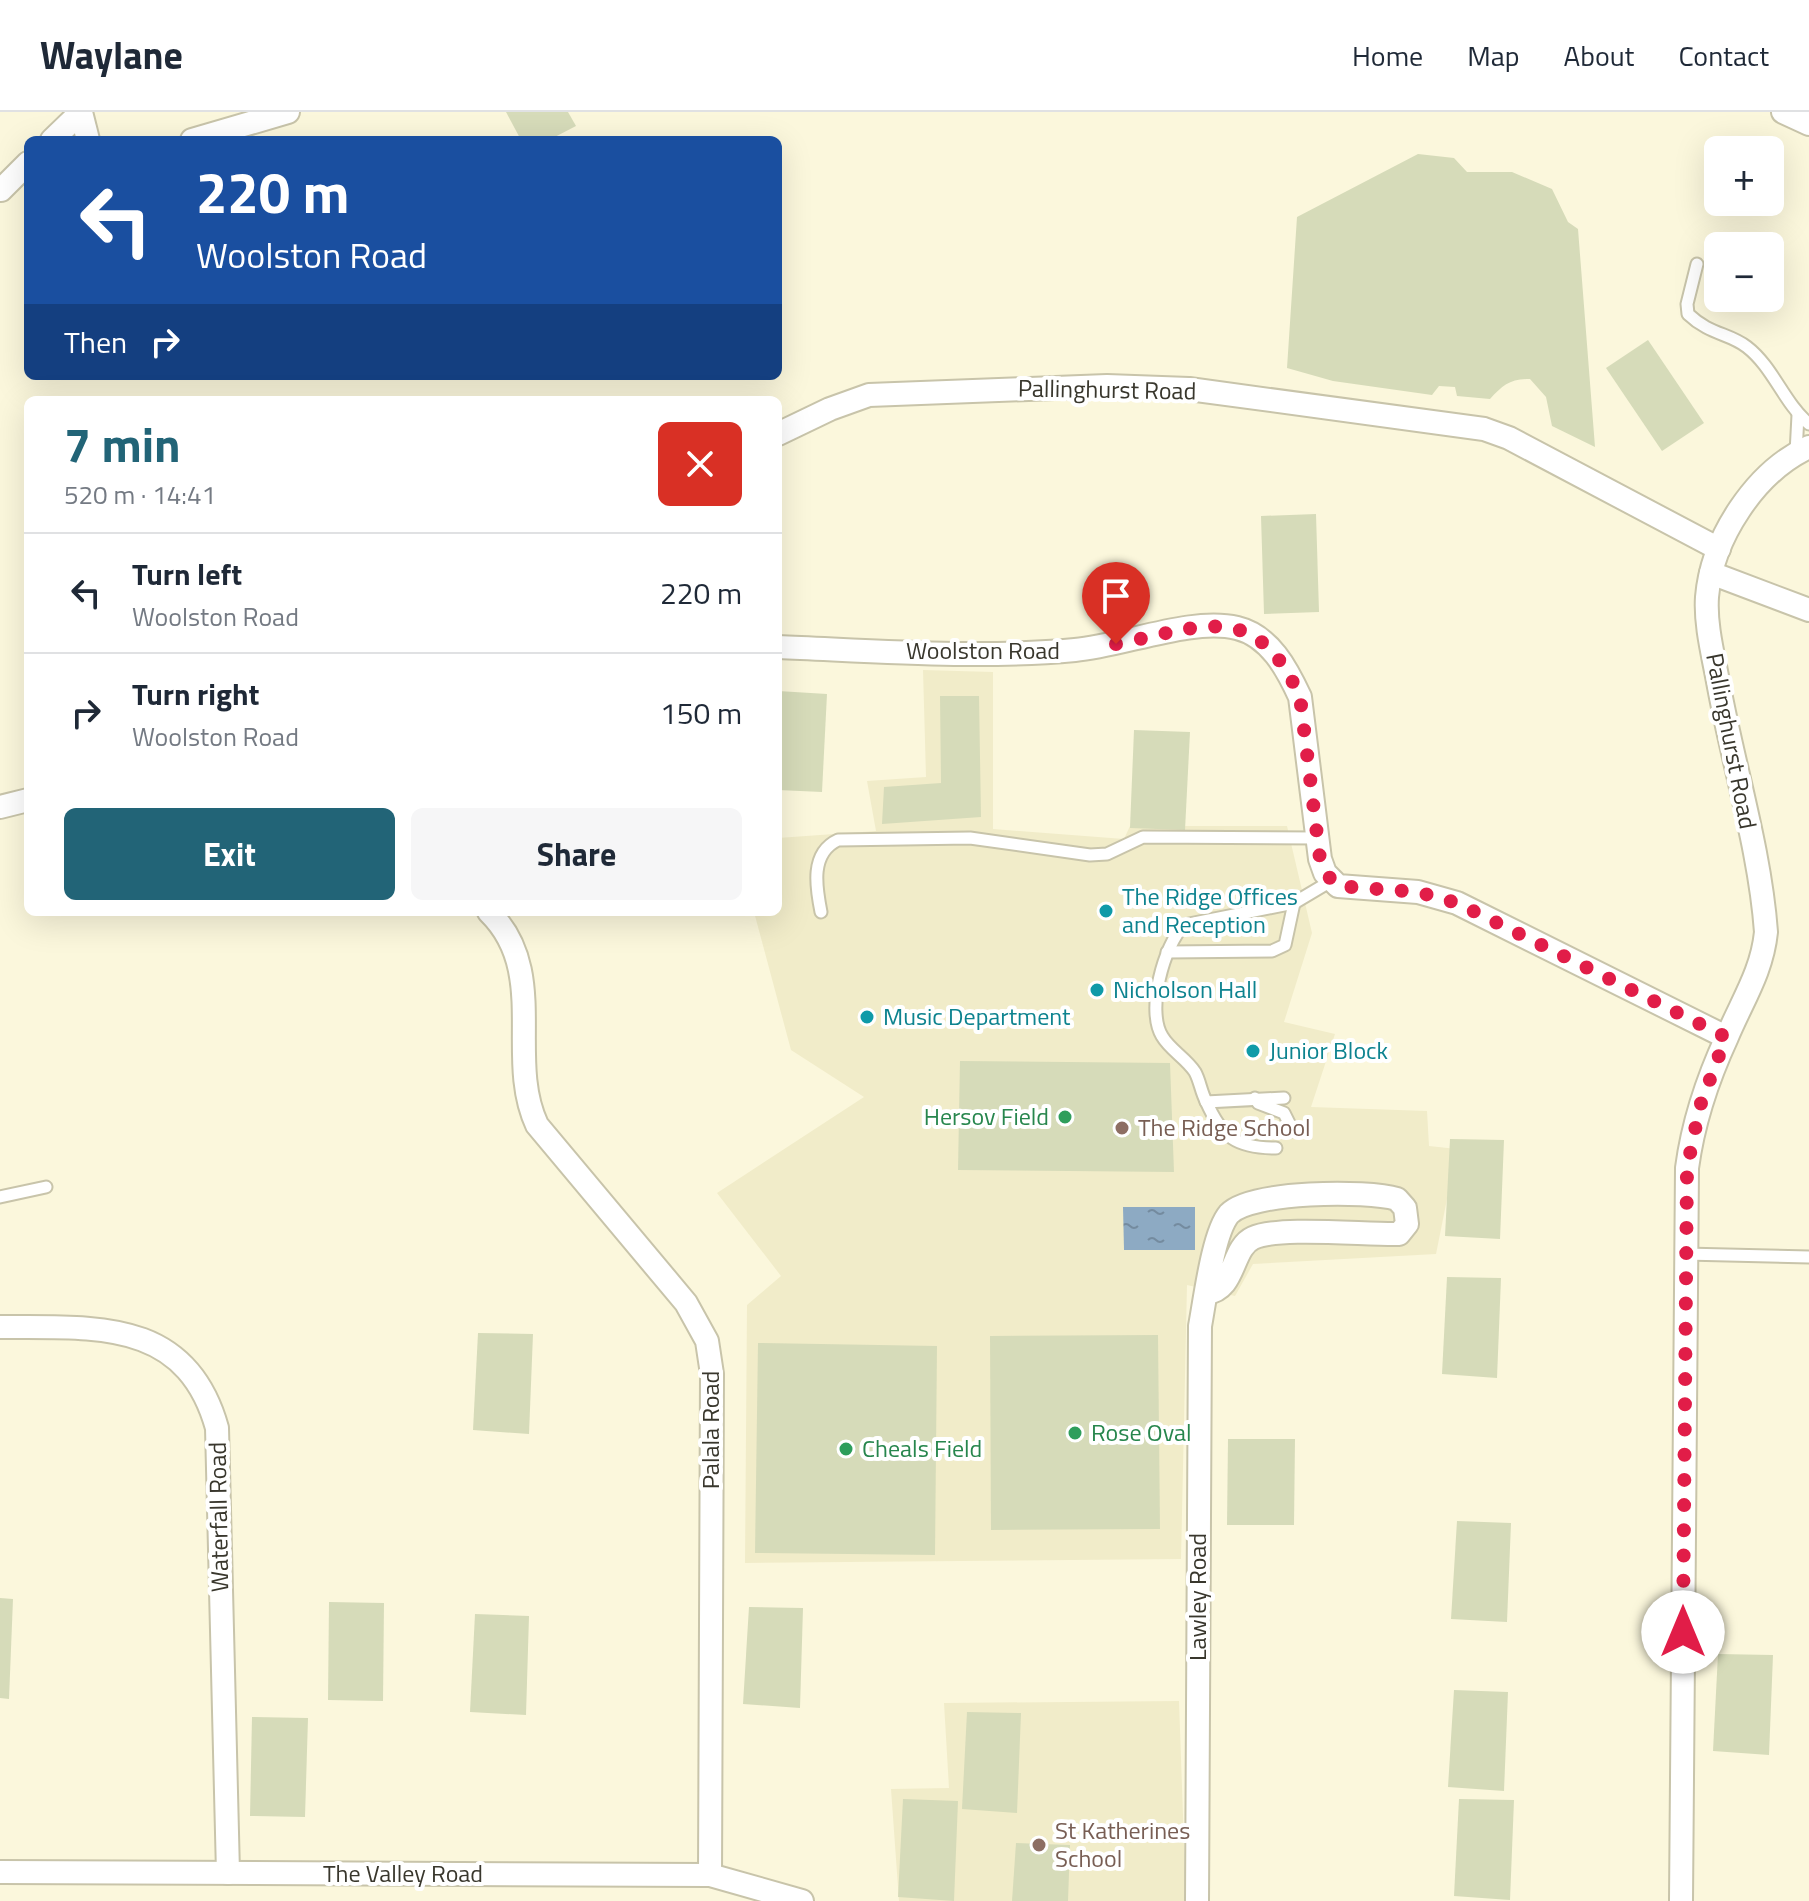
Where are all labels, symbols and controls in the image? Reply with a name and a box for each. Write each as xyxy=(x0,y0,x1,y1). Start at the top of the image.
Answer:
text: Waylane xyxy=(40,26,183,84)
text: Home xyxy=(1352,34,1423,77)
text: Map xyxy=(1467,34,1520,77)
text: About xyxy=(1564,34,1634,77)
text: Contact xyxy=(1678,34,1769,77)
map controls xyxy=(1704,136,1784,312)
button: + xyxy=(1704,136,1784,216)
text: 220 m xyxy=(196,150,349,235)
icon: left xyxy=(64,168,168,272)
text: Woolston Road xyxy=(196,227,427,282)
button: − xyxy=(1704,232,1784,312)
text: Then xyxy=(64,319,127,365)
icon: right xyxy=(143,320,187,364)
street label: Pallinghurst Road xyxy=(1017,369,1197,409)
text: 7 min xyxy=(64,408,181,481)
button: close xyxy=(658,422,742,506)
text: 520 m · 14:41 xyxy=(64,475,216,514)
text: Turn left xyxy=(132,551,242,597)
pin xyxy=(1082,562,1150,644)
text: 220 m xyxy=(660,570,742,616)
icon: left xyxy=(64,571,108,615)
icon: arrive xyxy=(1094,574,1138,618)
text: Woolston Road xyxy=(132,597,299,636)
street label: Woolston Road xyxy=(906,632,1060,668)
street label: Pallinghurst Road xyxy=(1697,650,1767,832)
text: Turn right xyxy=(132,671,260,717)
text: 150 m xyxy=(660,690,742,736)
icon: right xyxy=(64,691,108,735)
text: Woolston Road xyxy=(132,717,299,756)
button: Exit xyxy=(64,808,395,900)
button: Share xyxy=(411,808,742,900)
place label: The Ridge Offices and Reception xyxy=(1122,878,1298,942)
marker: The Ridge Offices and Reception xyxy=(1097,902,1115,920)
place label: Nicholson Hall xyxy=(1113,971,1257,1007)
marker: Nicholson Hall xyxy=(1088,981,1106,999)
place label: Music Department xyxy=(883,998,1071,1034)
marker: Music Department xyxy=(858,1008,876,1026)
place label: Junior Block xyxy=(1269,1032,1389,1068)
marker: Junior Block xyxy=(1244,1042,1262,1060)
place label: Hersov Field xyxy=(924,1098,1049,1134)
marker: Hersov Field xyxy=(1056,1108,1074,1126)
place label: The Ridge School xyxy=(1138,1109,1311,1145)
marker: The Ridge School xyxy=(1113,1119,1131,1137)
street label: Palala Road xyxy=(692,1371,728,1489)
place label: Rose Oval xyxy=(1091,1414,1192,1450)
marker: Rose Oval xyxy=(1066,1424,1084,1442)
place label: Cheals Field xyxy=(862,1430,982,1466)
marker: Cheals Field xyxy=(837,1440,855,1458)
street label: Waterfall Road xyxy=(199,1442,237,1592)
street label: Lawley Road xyxy=(1179,1533,1215,1661)
position arrow xyxy=(1641,1590,1725,1674)
place label: St Katherines School xyxy=(1055,1812,1190,1876)
marker: St Katherines School xyxy=(1030,1836,1048,1854)
street label: The Valley Road xyxy=(323,1855,483,1891)

